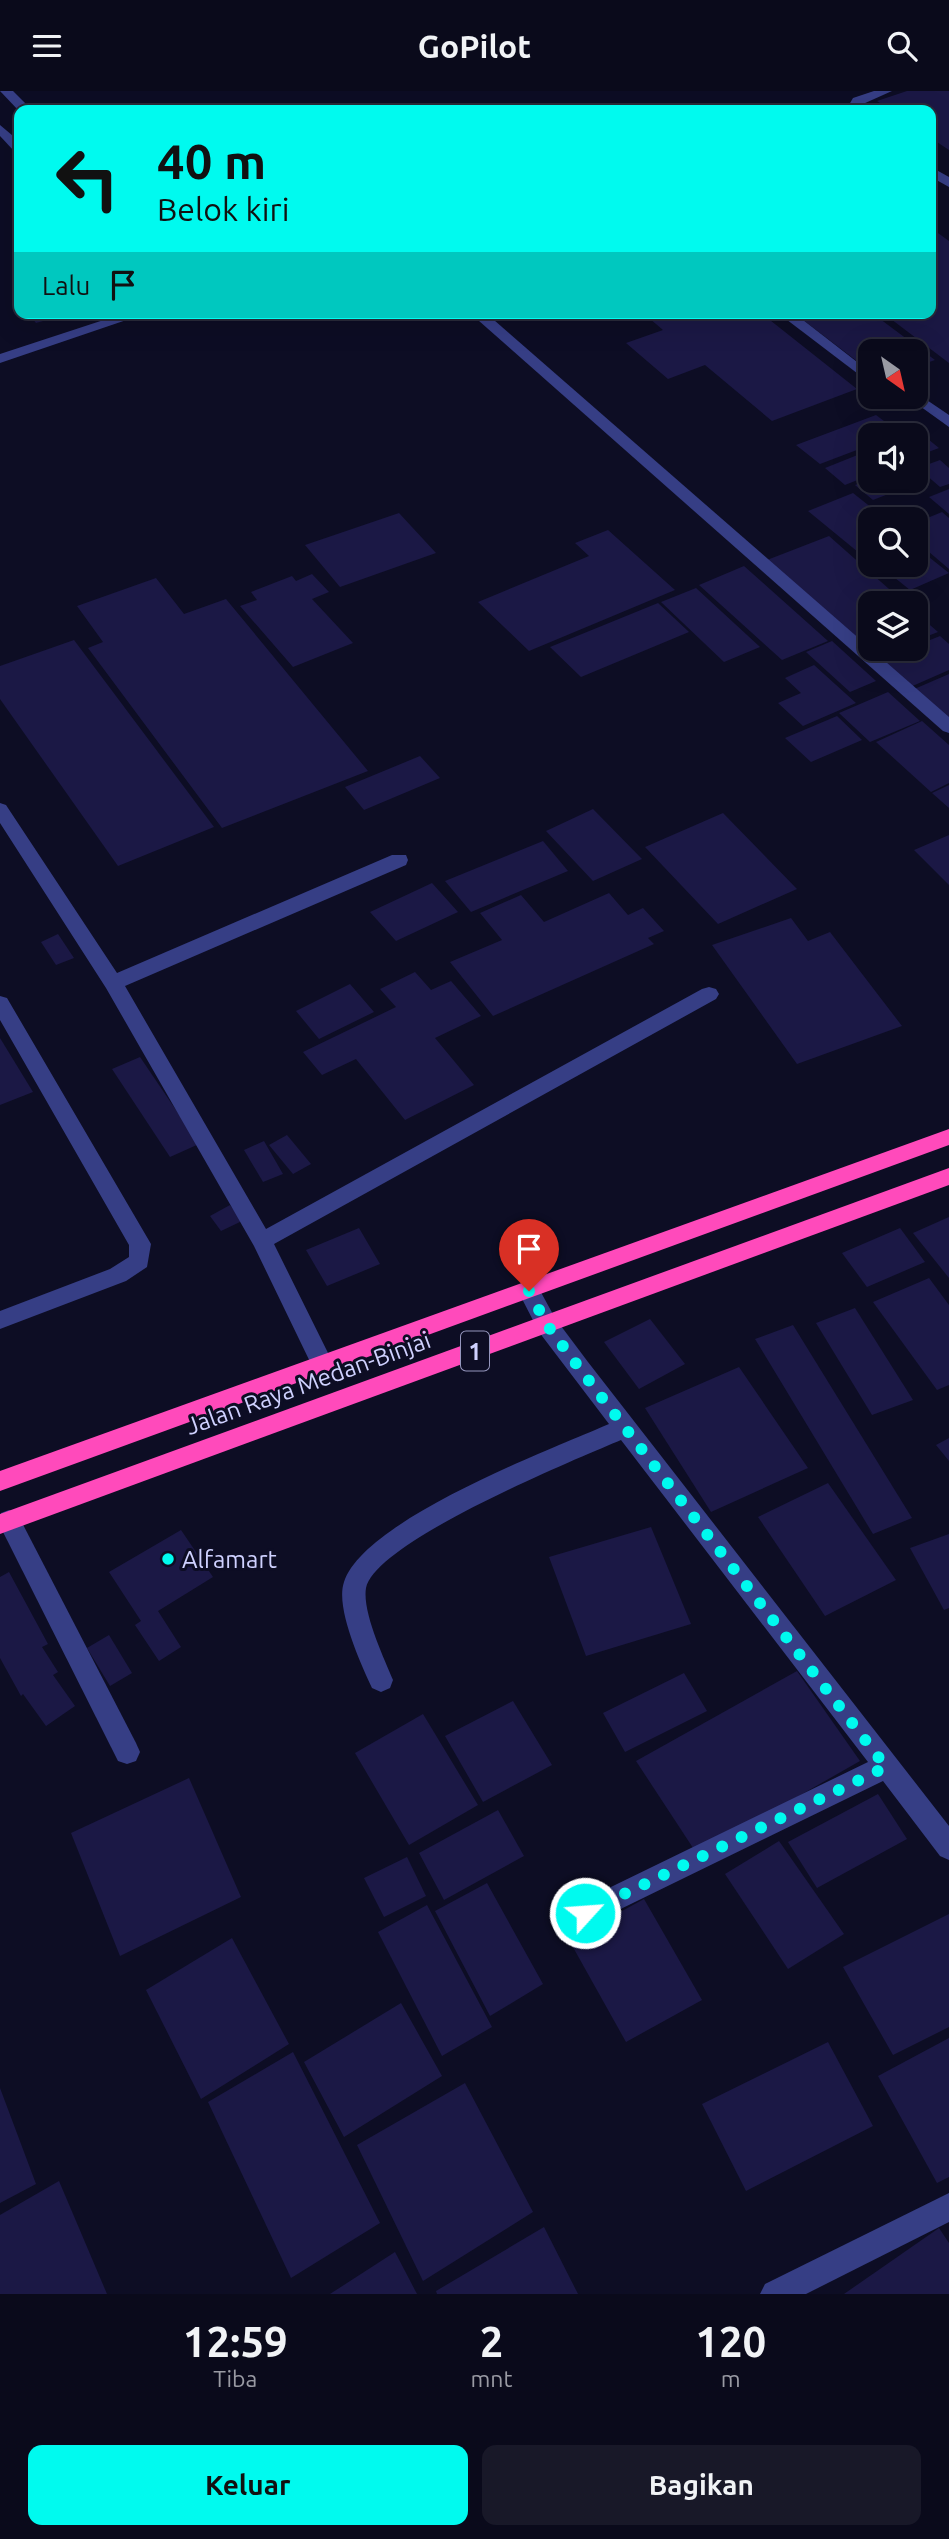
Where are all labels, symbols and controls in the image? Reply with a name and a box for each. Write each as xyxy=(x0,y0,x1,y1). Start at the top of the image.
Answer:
icon: menu xyxy=(28,27,66,65)
icon: search xyxy=(883,27,921,65)
text: GoPilot xyxy=(418,28,531,64)
icon: left xyxy=(42,133,133,224)
text: 40 m xyxy=(157,133,266,188)
text: Belok kiri xyxy=(157,191,289,227)
icon: arrive xyxy=(104,266,142,304)
text: Lalu xyxy=(42,271,90,300)
north arrow xyxy=(858,339,928,409)
map controls xyxy=(858,339,928,661)
button: sound xyxy=(858,423,928,493)
button: search xyxy=(858,507,928,577)
button: layers xyxy=(858,591,928,661)
pin xyxy=(499,1219,559,1291)
icon: arrive xyxy=(510,1230,548,1268)
street label: Jalan Raya Medan-Binjai xyxy=(182,1326,434,1440)
road number: 1 xyxy=(461,1331,489,1371)
place label: Alfamart xyxy=(182,1546,277,1573)
marker: Alfamart xyxy=(160,1551,176,1567)
position arrow xyxy=(548,1876,622,1950)
text: 12:59 xyxy=(183,2318,288,2365)
text: 2 xyxy=(480,2318,503,2365)
text: 120 xyxy=(695,2318,766,2365)
text: Tiba xyxy=(213,2366,257,2391)
text: mnt xyxy=(470,2366,513,2391)
text: m xyxy=(721,2366,741,2391)
button: Keluar xyxy=(28,2445,468,2525)
button: Bagikan xyxy=(482,2445,921,2525)

